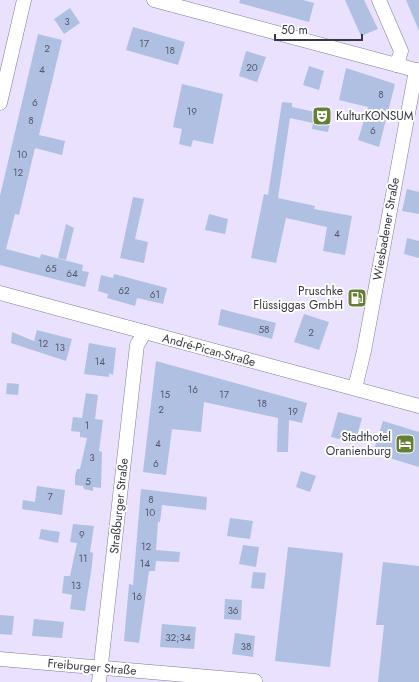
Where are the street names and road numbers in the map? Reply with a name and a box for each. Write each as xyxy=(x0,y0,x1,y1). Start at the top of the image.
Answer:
street label: Wiesbadener Straße xyxy=(368,176,404,282)
street label: André-Pican-Straße xyxy=(160,329,258,371)
street label: Straßburger Straße xyxy=(105,457,133,555)
street label: Freiburger Straße xyxy=(47,654,137,680)

